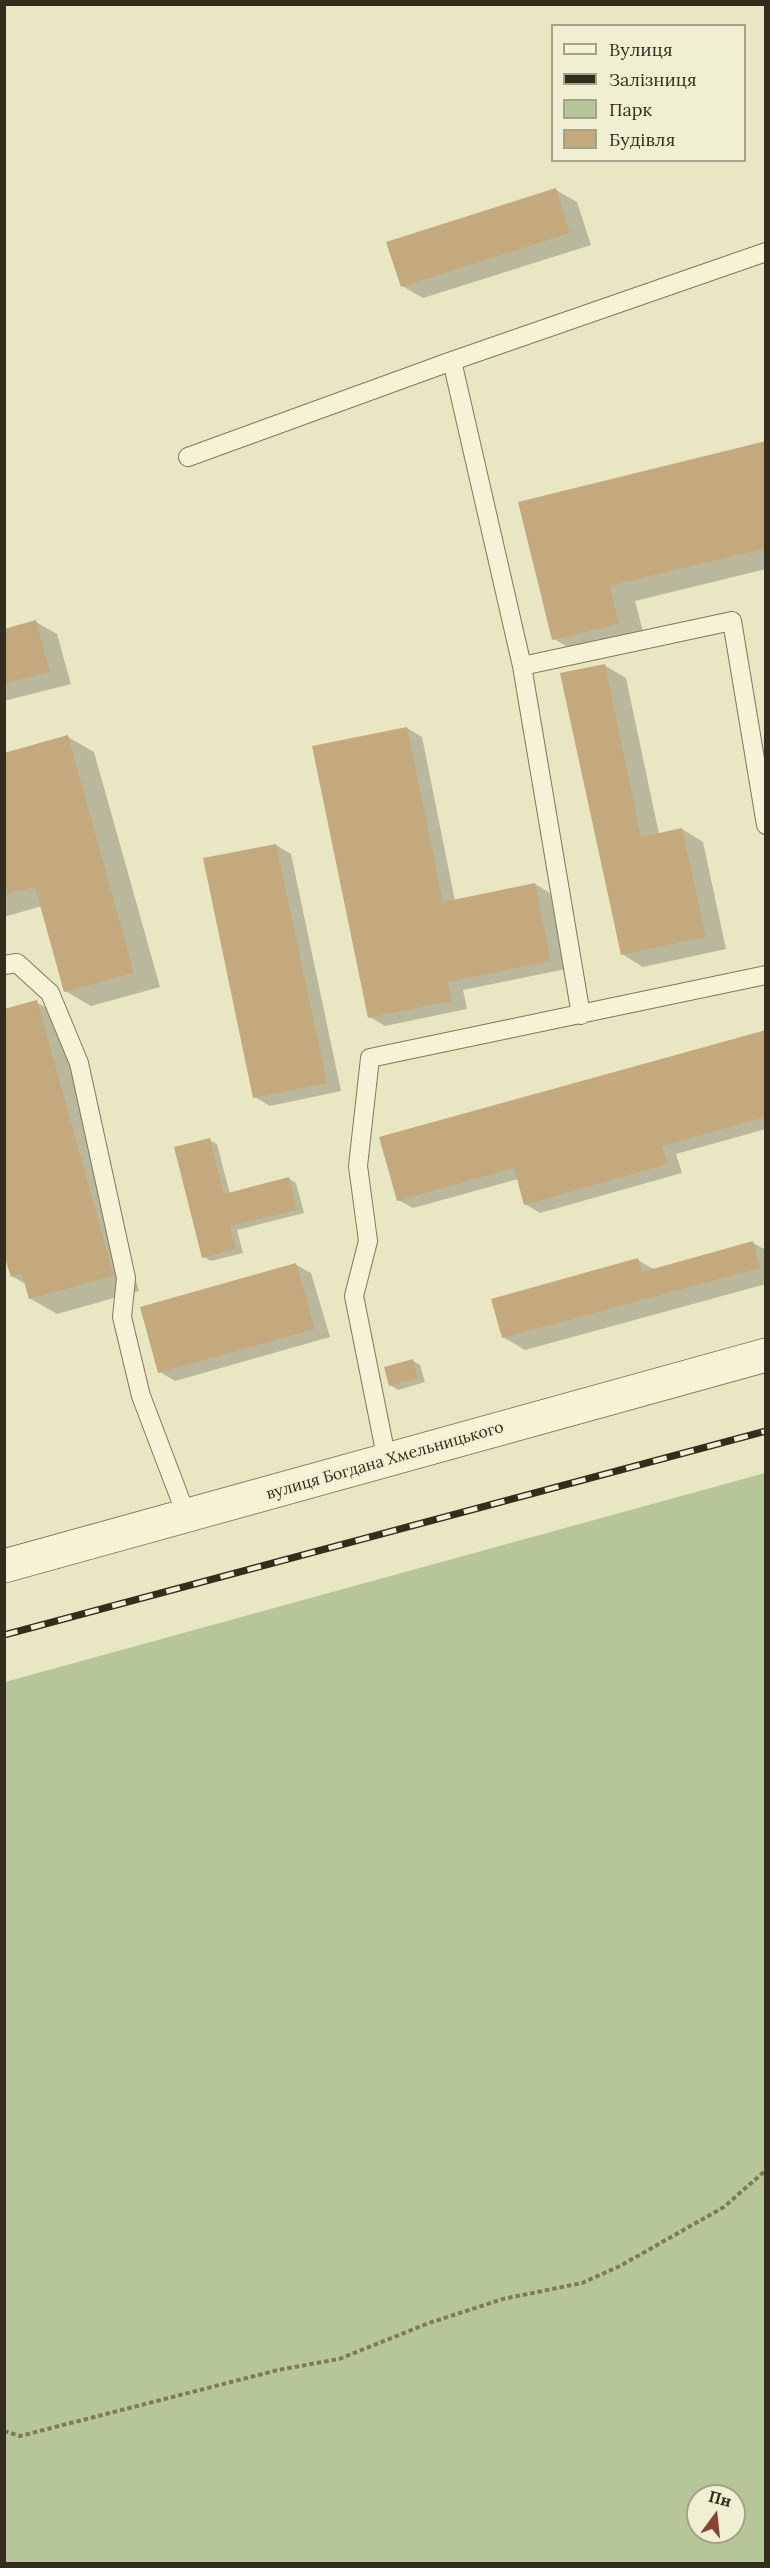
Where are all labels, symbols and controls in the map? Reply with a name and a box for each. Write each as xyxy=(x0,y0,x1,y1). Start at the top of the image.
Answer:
legend xyxy=(551,24,746,162)
text: Вулиця xyxy=(609,38,672,61)
text: Залізниця xyxy=(609,68,697,91)
text: Парк xyxy=(609,98,652,121)
text: Будівля xyxy=(609,128,675,151)
street label: вулиця Богдана Хмельницького xyxy=(264,1418,506,1504)
north arrow xyxy=(686,2484,746,2544)
text: Пн xyxy=(706,2486,734,2511)

